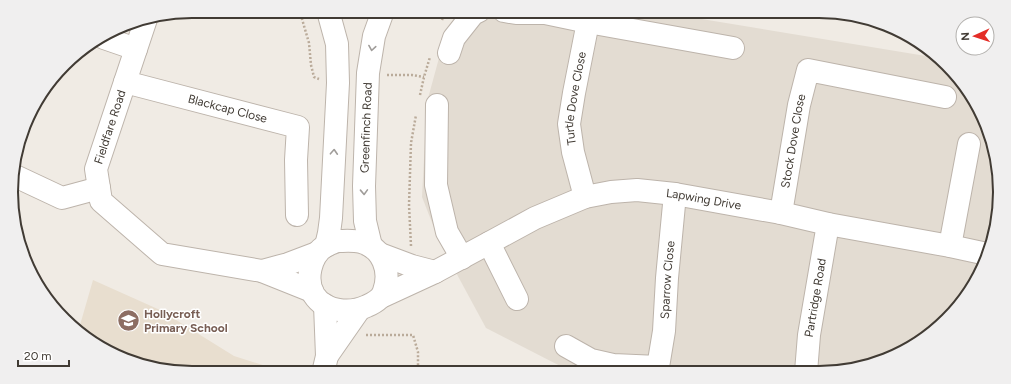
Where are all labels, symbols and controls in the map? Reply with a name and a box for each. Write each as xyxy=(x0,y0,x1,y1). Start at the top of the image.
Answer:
north arrow xyxy=(955,16,995,56)
text: N xyxy=(959,32,972,41)
one-way arrow xyxy=(368,45,377,52)
street label: Turtle Dove Close xyxy=(562,50,589,146)
street label: Greenfinch Road xyxy=(357,82,375,173)
street label: Fieldfare Road xyxy=(91,88,129,166)
street label: Blackcap Close xyxy=(186,92,269,126)
street label: Stock Dove Close xyxy=(778,92,809,189)
one-way arrow xyxy=(330,149,339,155)
street label: Lapwing Drive xyxy=(665,186,743,213)
one-way arrow xyxy=(360,189,369,195)
street label: Sparrow Close xyxy=(658,240,678,319)
street label: Partridge Road xyxy=(802,257,829,338)
place label: Hollycroft Primary School xyxy=(144,307,228,335)
school or university icon: Hollycroft Primary School xyxy=(116,308,142,334)
scale bar xyxy=(18,342,69,368)
text: 20 m xyxy=(24,349,52,363)

